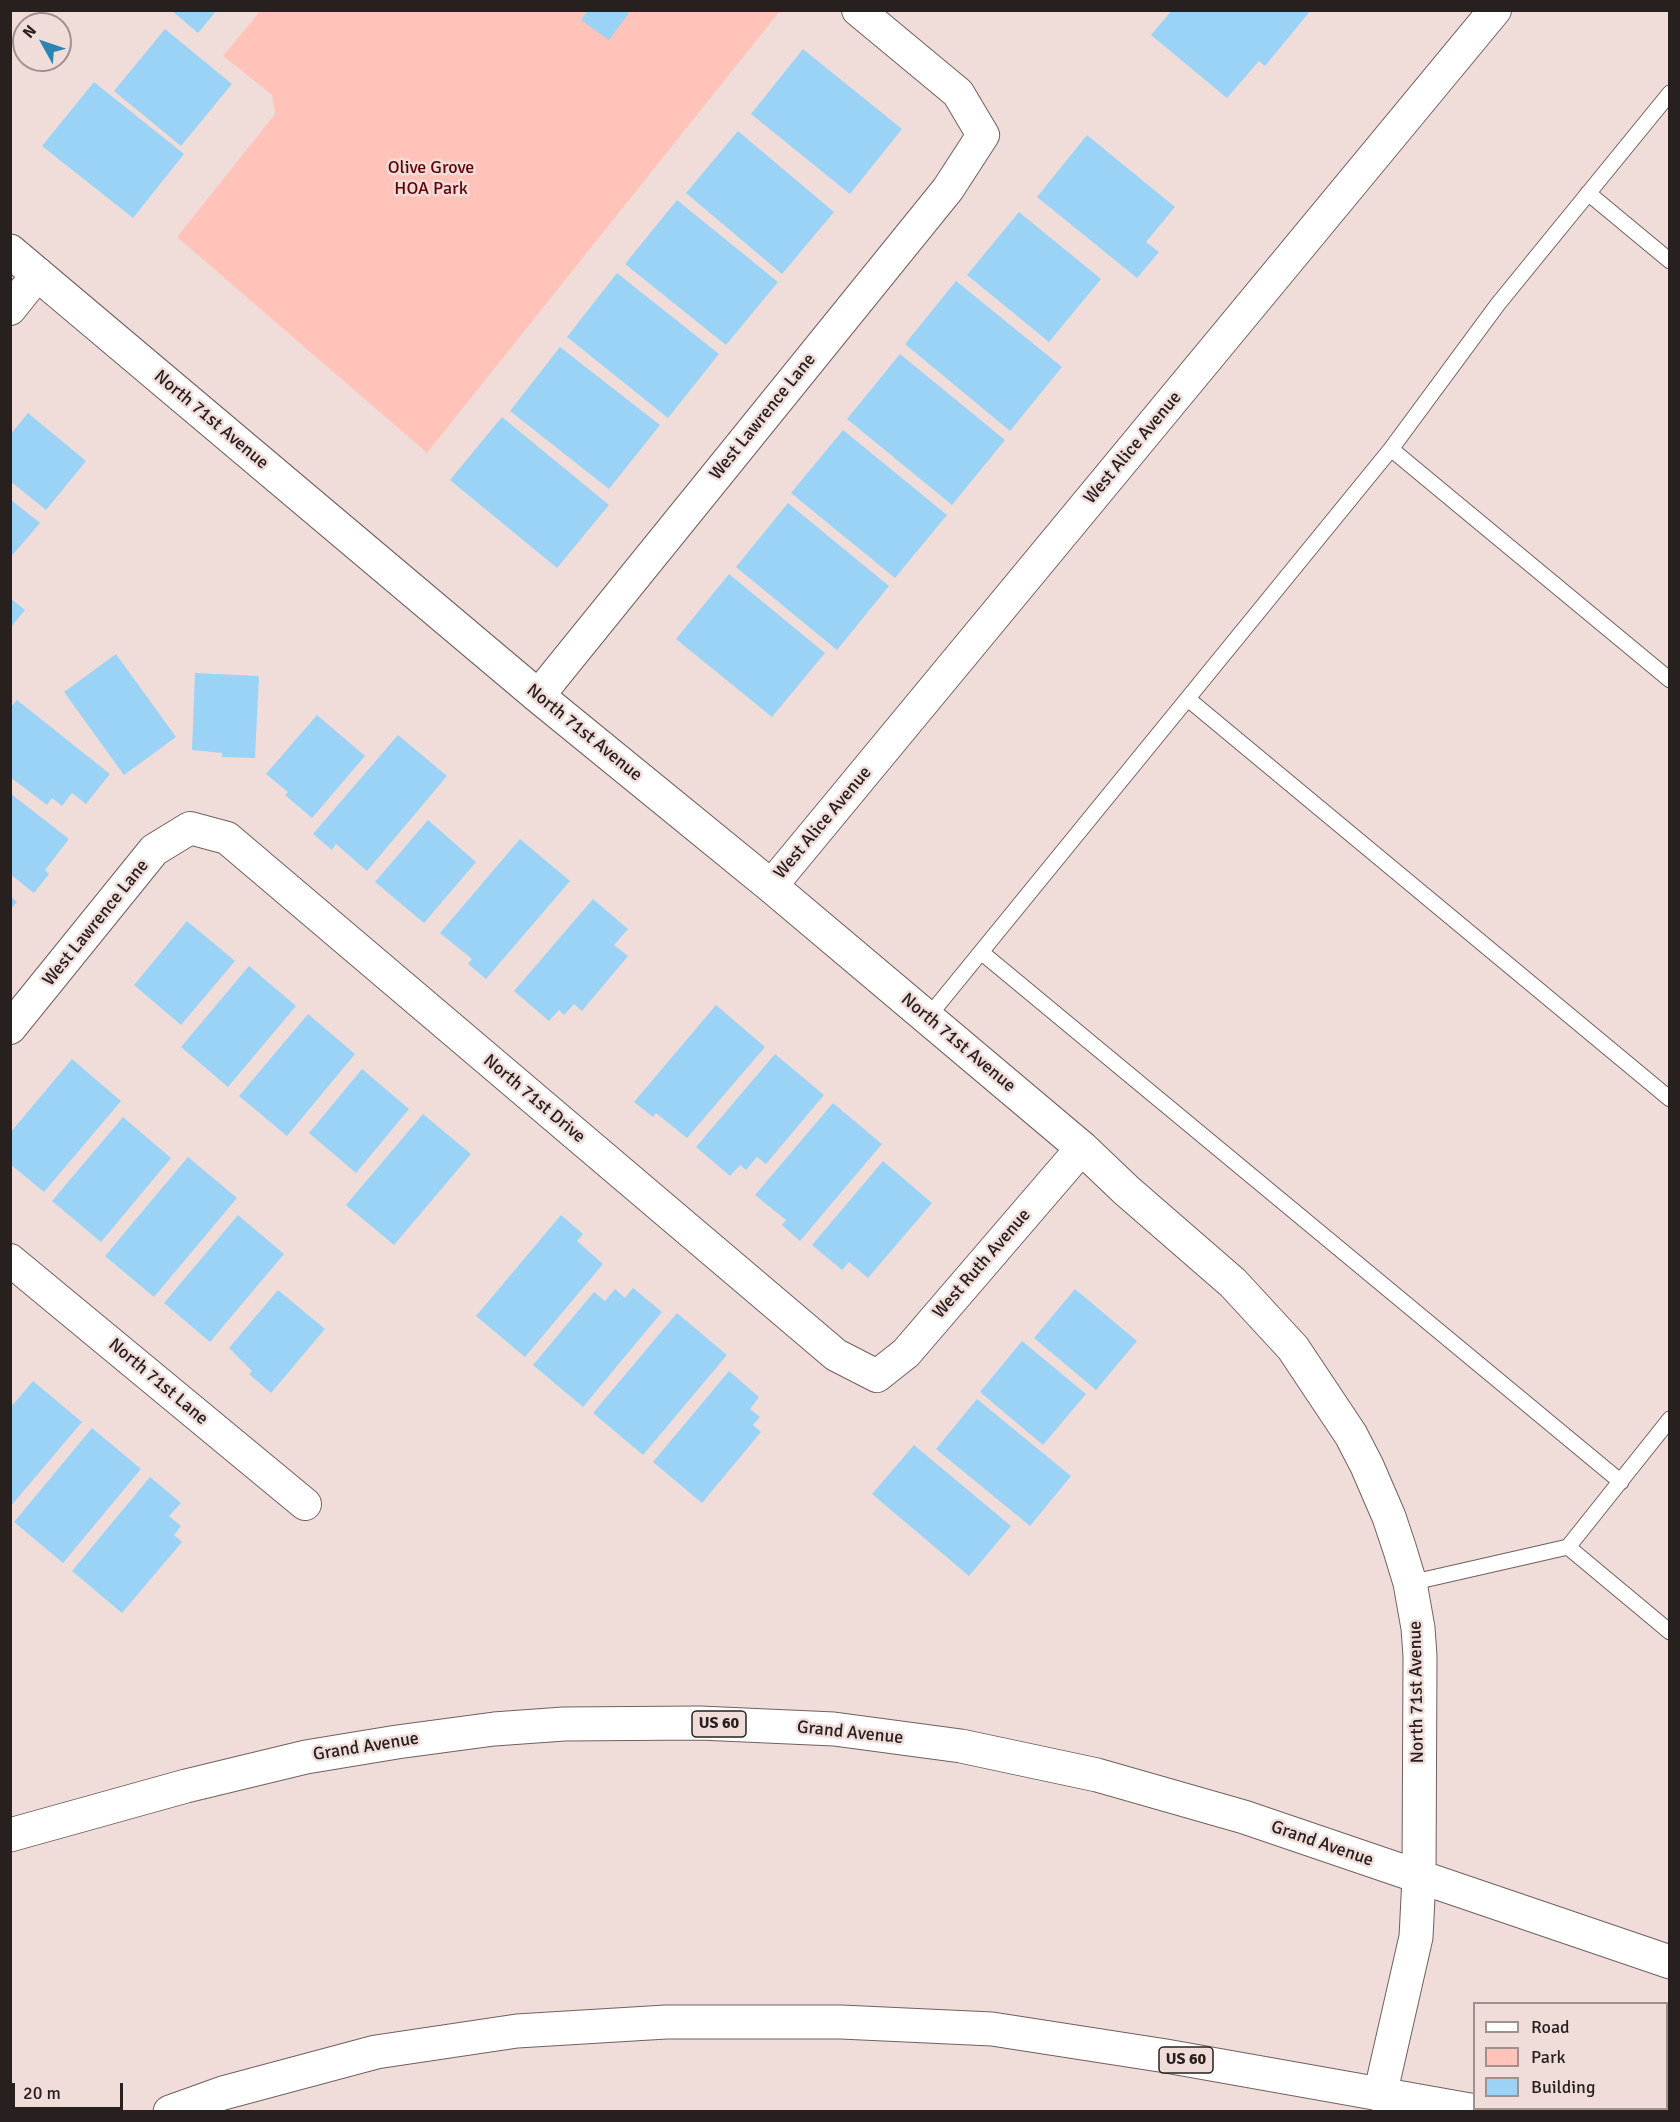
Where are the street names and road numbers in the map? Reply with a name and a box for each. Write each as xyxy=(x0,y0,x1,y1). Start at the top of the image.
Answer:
street label: West Lawrence Lane xyxy=(705,349,821,485)
street label: North 71st Avenue xyxy=(149,366,273,474)
street label: West Alice Avenue xyxy=(1080,387,1186,509)
street label: North 71st Avenue xyxy=(522,680,646,786)
street label: West Alice Avenue xyxy=(770,762,876,884)
street label: West Lawrence Lane xyxy=(38,855,154,991)
street label: North 71st Avenue xyxy=(896,989,1020,1097)
street label: North 71st Drive xyxy=(479,1050,589,1148)
street label: West Ruth Avenue xyxy=(928,1205,1036,1323)
street label: North 71st Lane xyxy=(104,1334,212,1430)
street label: North 71st Avenue xyxy=(1405,1621,1429,1763)
road number: US 60 xyxy=(692,1711,746,1737)
street label: Grand Avenue xyxy=(796,1717,904,1749)
street label: Grand Avenue xyxy=(312,1728,420,1766)
street label: Grand Avenue xyxy=(1268,1816,1376,1872)
road number: US 60 xyxy=(1159,2047,1213,2073)

